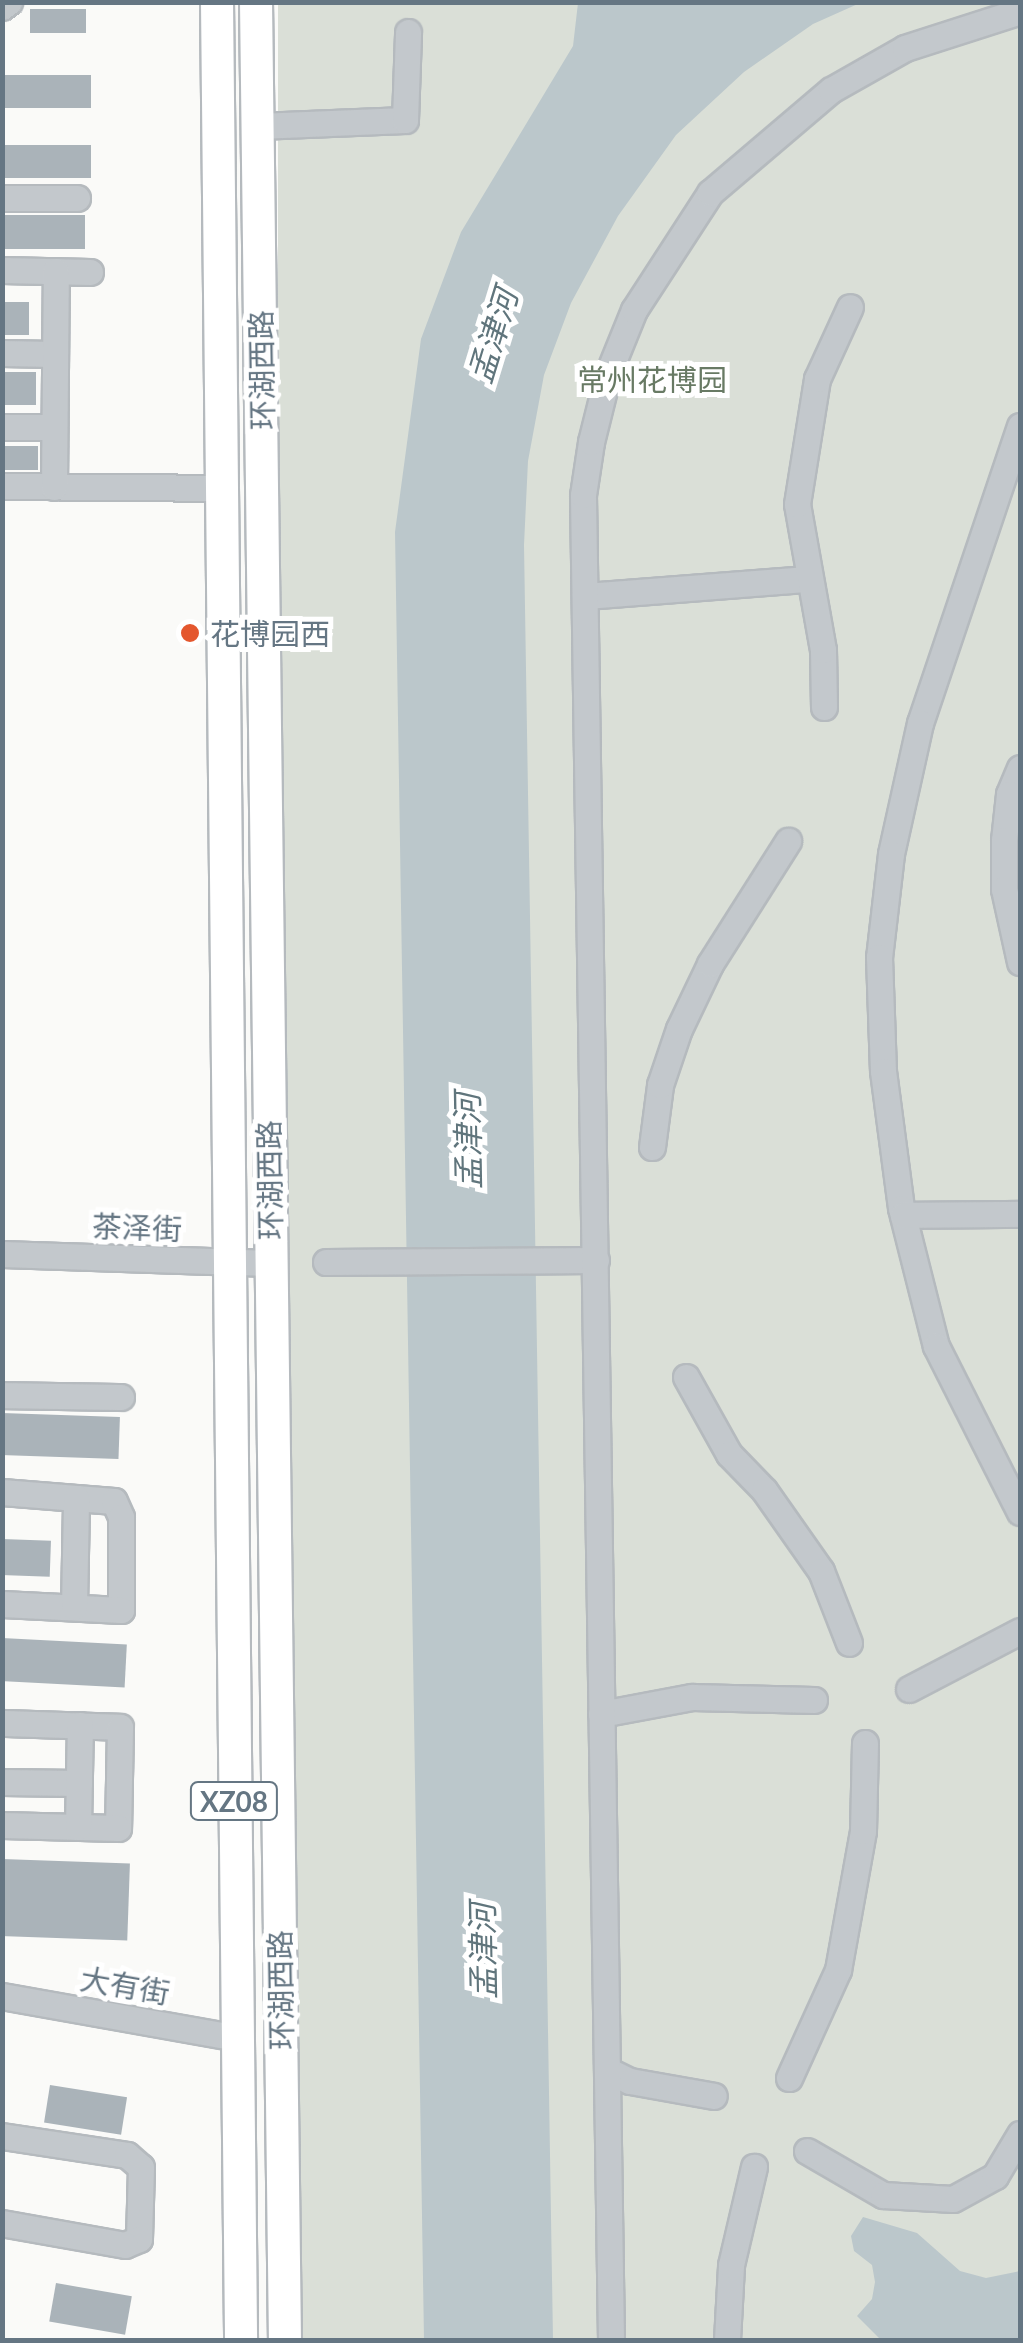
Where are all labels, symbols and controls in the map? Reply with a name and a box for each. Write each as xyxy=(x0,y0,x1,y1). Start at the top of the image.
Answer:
water label: 孟津河 xyxy=(461,284,525,388)
street label: 环湖西路 xyxy=(242,310,280,430)
park label: 常州花博园 xyxy=(577,361,727,397)
place label: 花博园西 xyxy=(210,615,330,651)
marker: 花博园西 xyxy=(179,622,201,644)
water label: 孟津河 xyxy=(448,1093,488,1189)
street label: 环湖西路 xyxy=(250,1120,288,1240)
street label: 茶泽街 xyxy=(91,1207,183,1247)
road number: XZ08 xyxy=(189,1778,279,1824)
water label: 孟津河 xyxy=(463,1903,503,1999)
street label: 环湖西路 xyxy=(261,1930,299,2050)
street label: 大有街 xyxy=(78,1959,172,2011)

